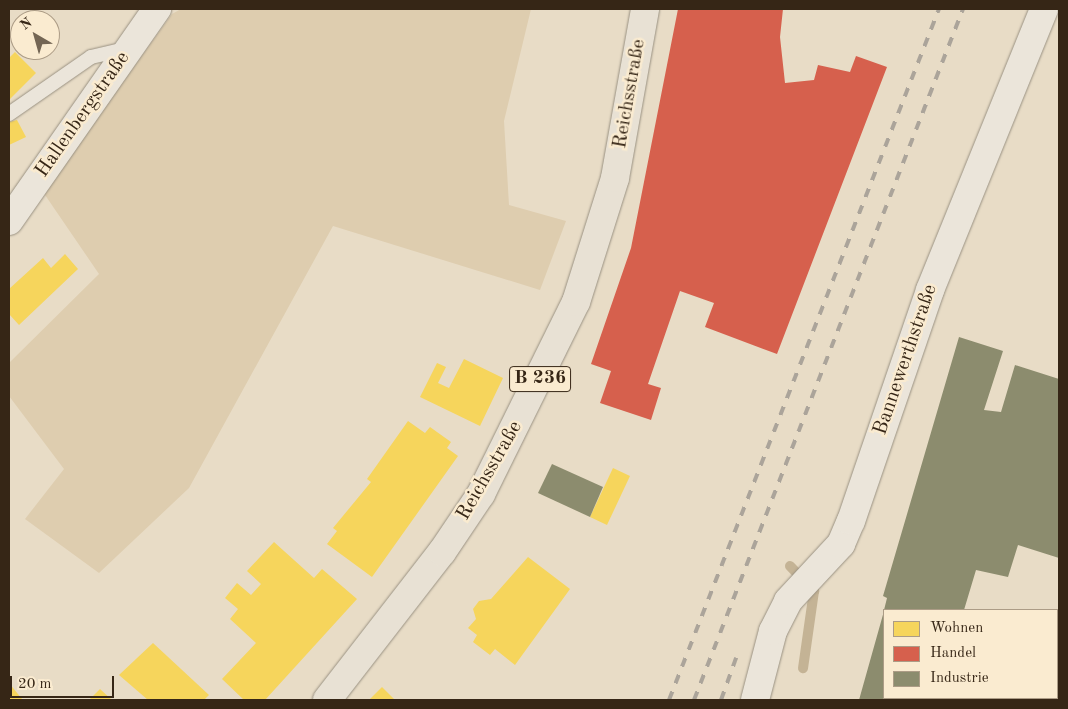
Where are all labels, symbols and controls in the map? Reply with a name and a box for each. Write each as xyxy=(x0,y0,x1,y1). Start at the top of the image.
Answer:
north arrow xyxy=(10,10,60,60)
text: N xyxy=(18,15,35,33)
street label: Reichsstraße xyxy=(609,37,651,151)
street label: Hallenbergstraße xyxy=(31,47,135,183)
street label: Bannewerthstraße xyxy=(869,281,943,439)
road number: B 236 xyxy=(509,362,571,396)
street label: Reichsstraße xyxy=(452,417,528,525)
legend xyxy=(883,609,1058,699)
text: Wohnen xyxy=(930,621,983,636)
text: Handel xyxy=(930,646,976,661)
scale bar xyxy=(12,666,116,698)
text: Industrie xyxy=(930,671,989,686)
text: 20 m xyxy=(18,677,52,692)

